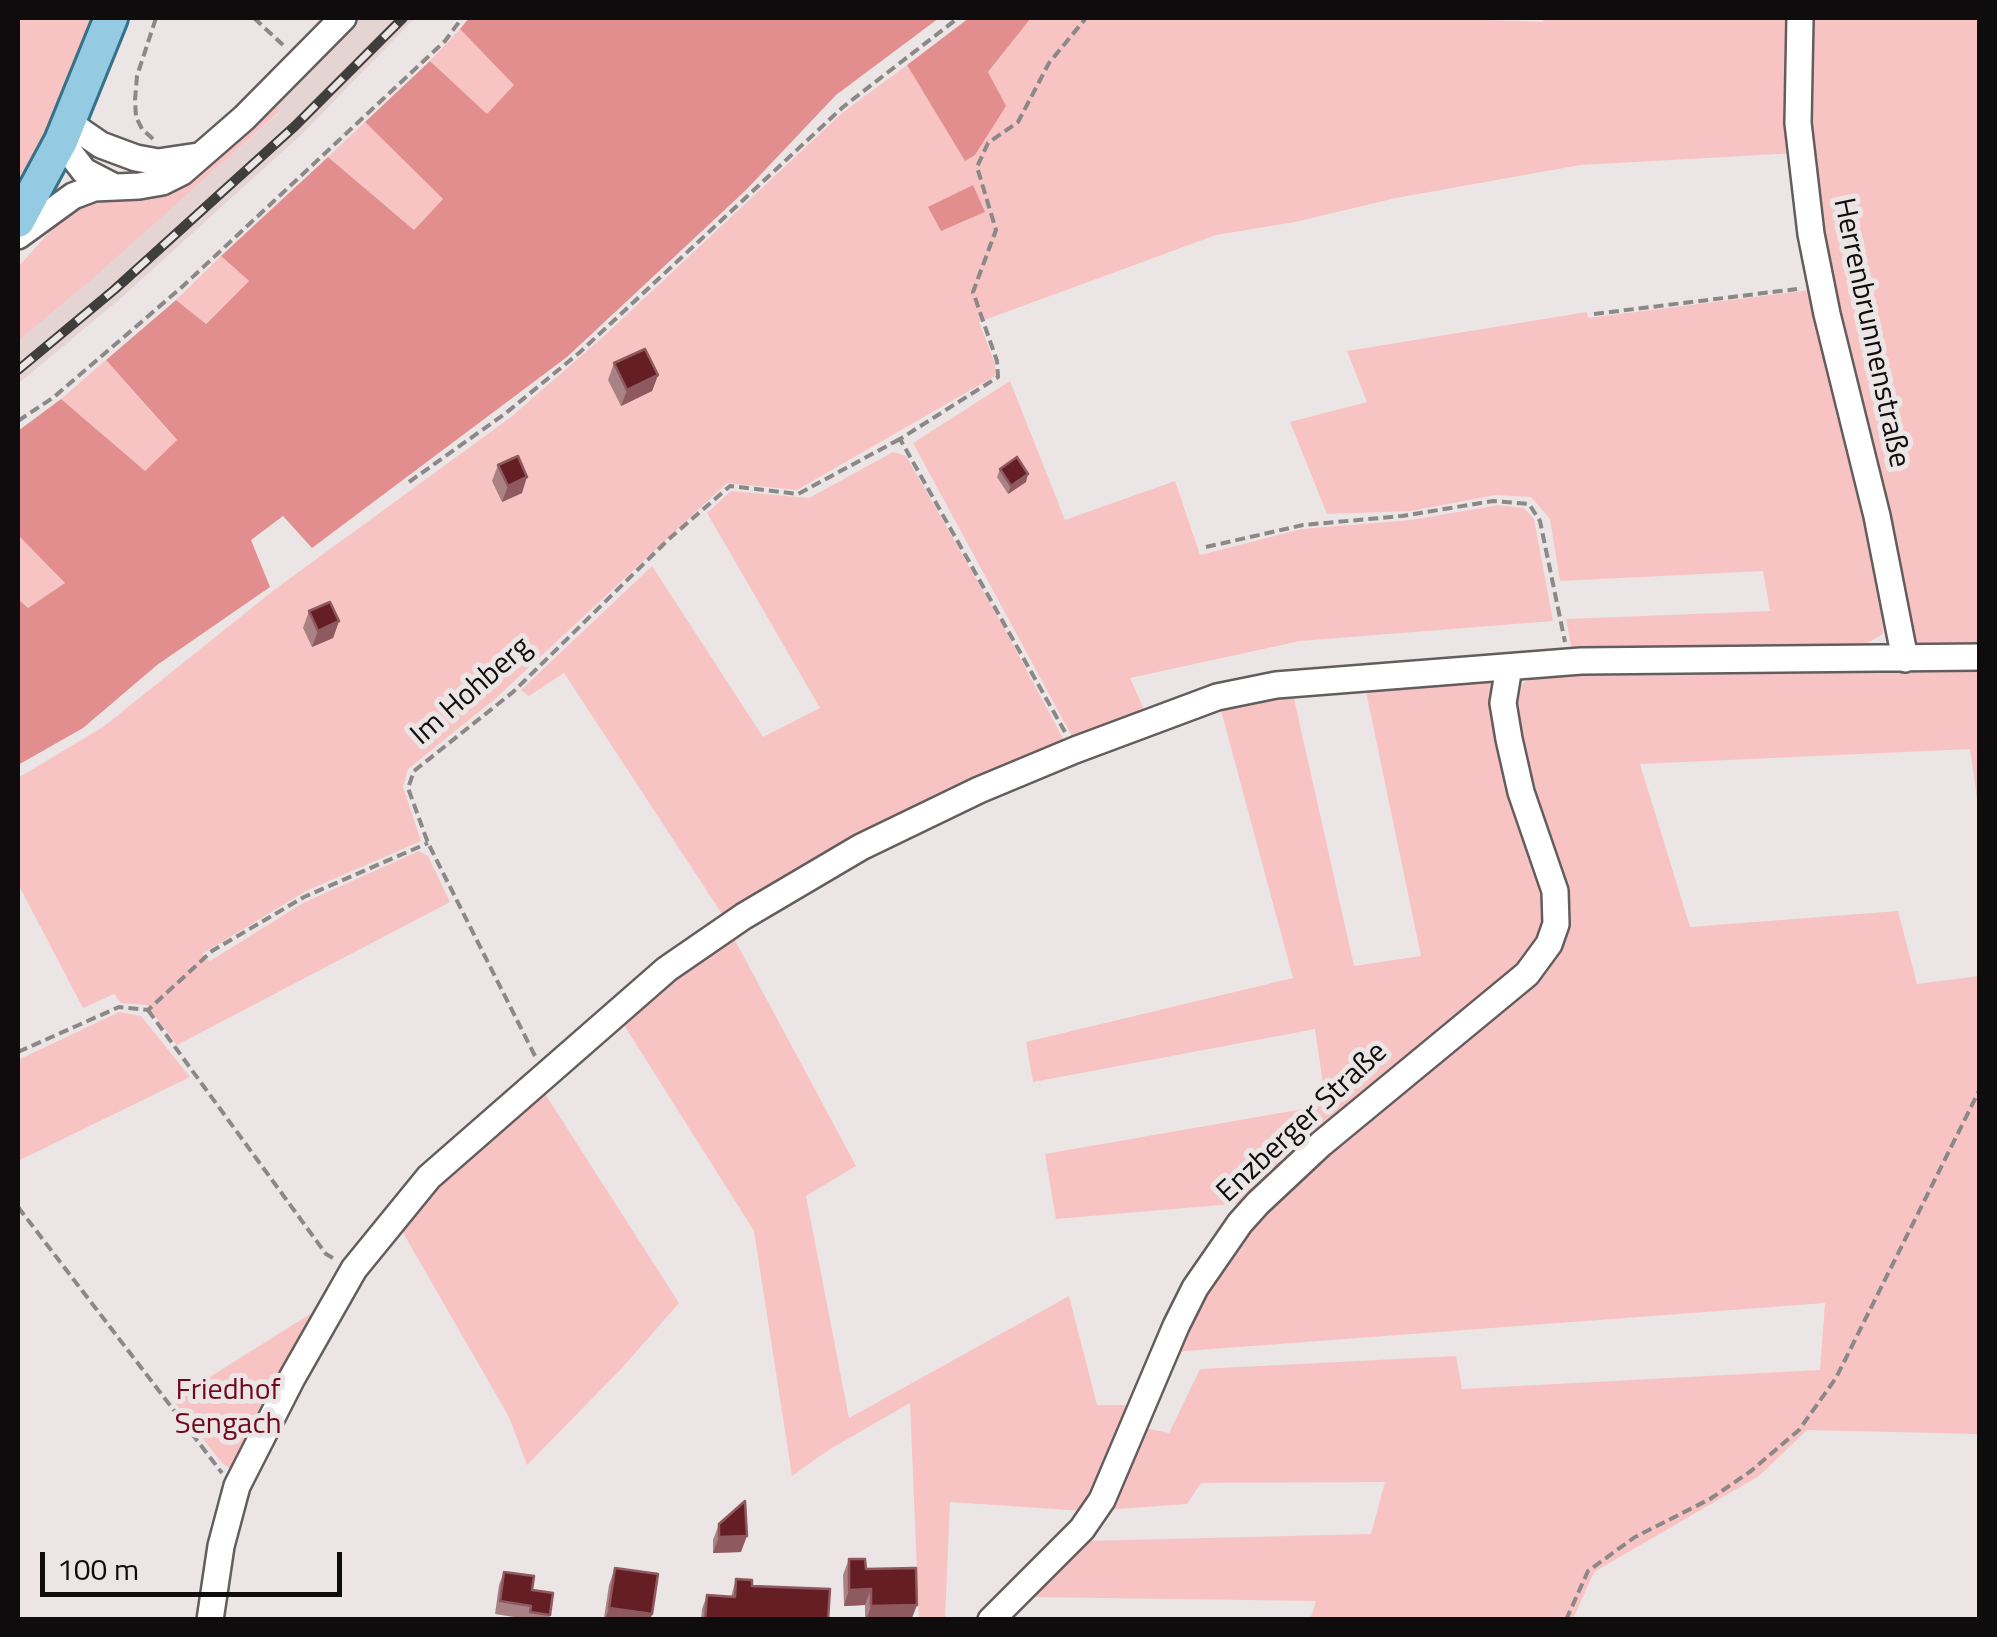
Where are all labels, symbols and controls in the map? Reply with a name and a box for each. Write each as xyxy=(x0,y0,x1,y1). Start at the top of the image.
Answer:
street label: Herrenbrunnenstraße xyxy=(1824,195,1916,471)
street label: Im Hohberg xyxy=(404,630,540,754)
street label: Enzberger Straße xyxy=(1211,1035,1395,1211)
park label: Friedhof Sengach xyxy=(174,1374,282,1444)
scale bar xyxy=(45,1532,348,1594)
text: 100 m xyxy=(57,1546,139,1592)

